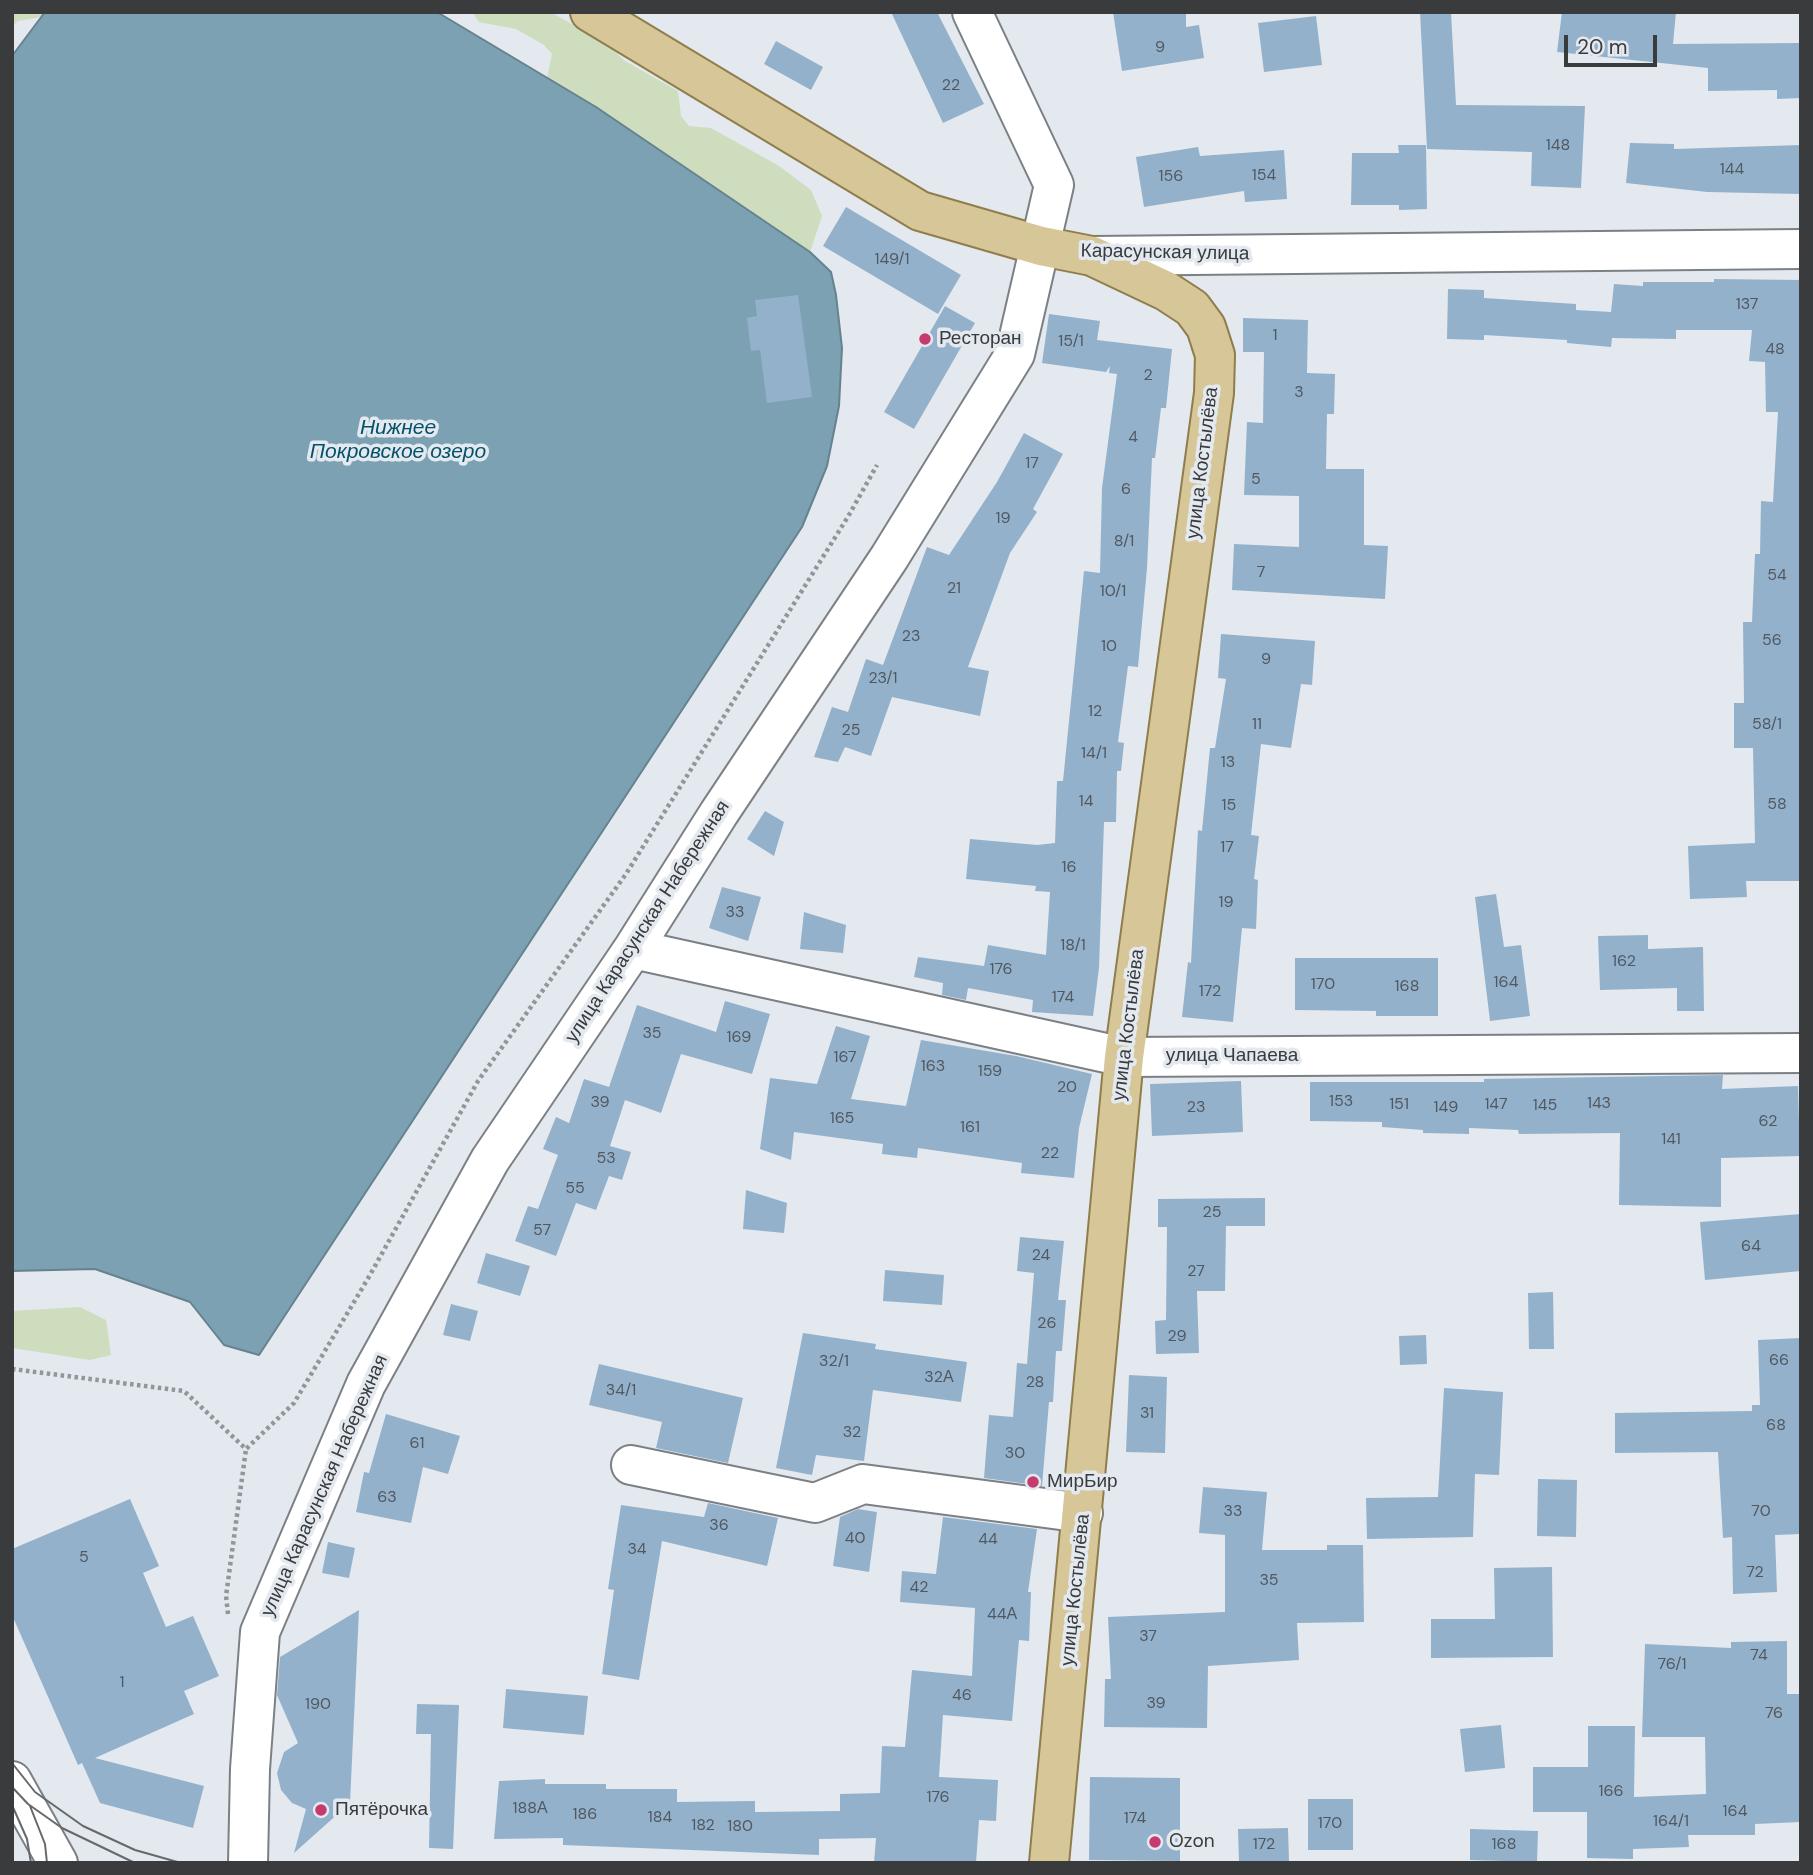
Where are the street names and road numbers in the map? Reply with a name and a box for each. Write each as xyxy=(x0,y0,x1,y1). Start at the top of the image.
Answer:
street label: Карасунская улица xyxy=(1080,240,1250,266)
street label: улица Костылёва xyxy=(1182,386,1224,540)
street label: улица Карасунская Набережная xyxy=(561,797,735,1047)
street label: улица Костылёва xyxy=(1108,948,1150,1102)
street label: улица Чапаева xyxy=(1166,1045,1298,1067)
street label: улица Карасунская Набережная xyxy=(257,1352,393,1620)
street label: улица Костылёва xyxy=(1057,1513,1095,1667)

